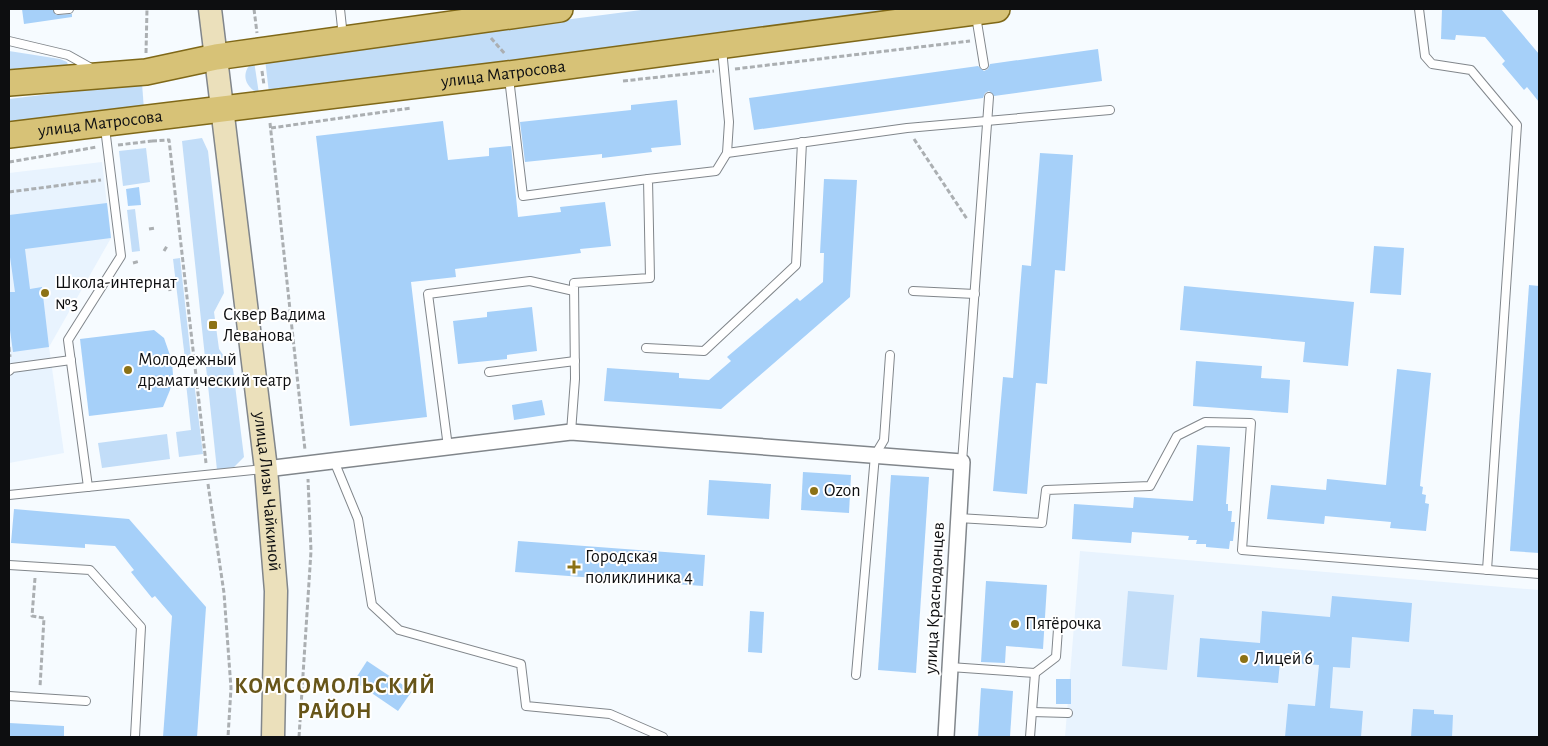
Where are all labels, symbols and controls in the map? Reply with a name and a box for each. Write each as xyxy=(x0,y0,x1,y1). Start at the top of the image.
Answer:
street label: улица Матросова xyxy=(439,57,567,91)
street label: улица Матросова xyxy=(36,107,164,140)
place label: Школа-интернат №3 xyxy=(55,274,177,313)
marker: Школа-интернат №3 xyxy=(39,287,51,299)
place label: Сквер Вадима Леванова xyxy=(223,306,326,345)
marker: Сквер Вадима Леванова xyxy=(207,319,219,331)
place label: Молодежный драматический театр xyxy=(138,351,291,390)
marker: Молодежный драматический театр xyxy=(122,364,134,376)
street label: улица Лизы Чайкиной xyxy=(250,410,283,572)
place label: Ozon xyxy=(824,482,861,500)
marker: Ozon xyxy=(808,485,820,497)
street label: улица Краснодонцев xyxy=(922,522,948,675)
place label: Городская поликлиника 4 xyxy=(585,548,693,587)
marker: Городская поликлиника 4 xyxy=(567,560,581,574)
place label: Пятёрочка xyxy=(1025,615,1102,633)
marker: Пятёрочка xyxy=(1009,618,1021,630)
place label: Лицей 6 xyxy=(1254,650,1313,668)
marker: Лицей 6 xyxy=(1238,653,1250,665)
district label: КОМСОМОЛЬСКИЙ РАЙОН xyxy=(234,673,436,722)

